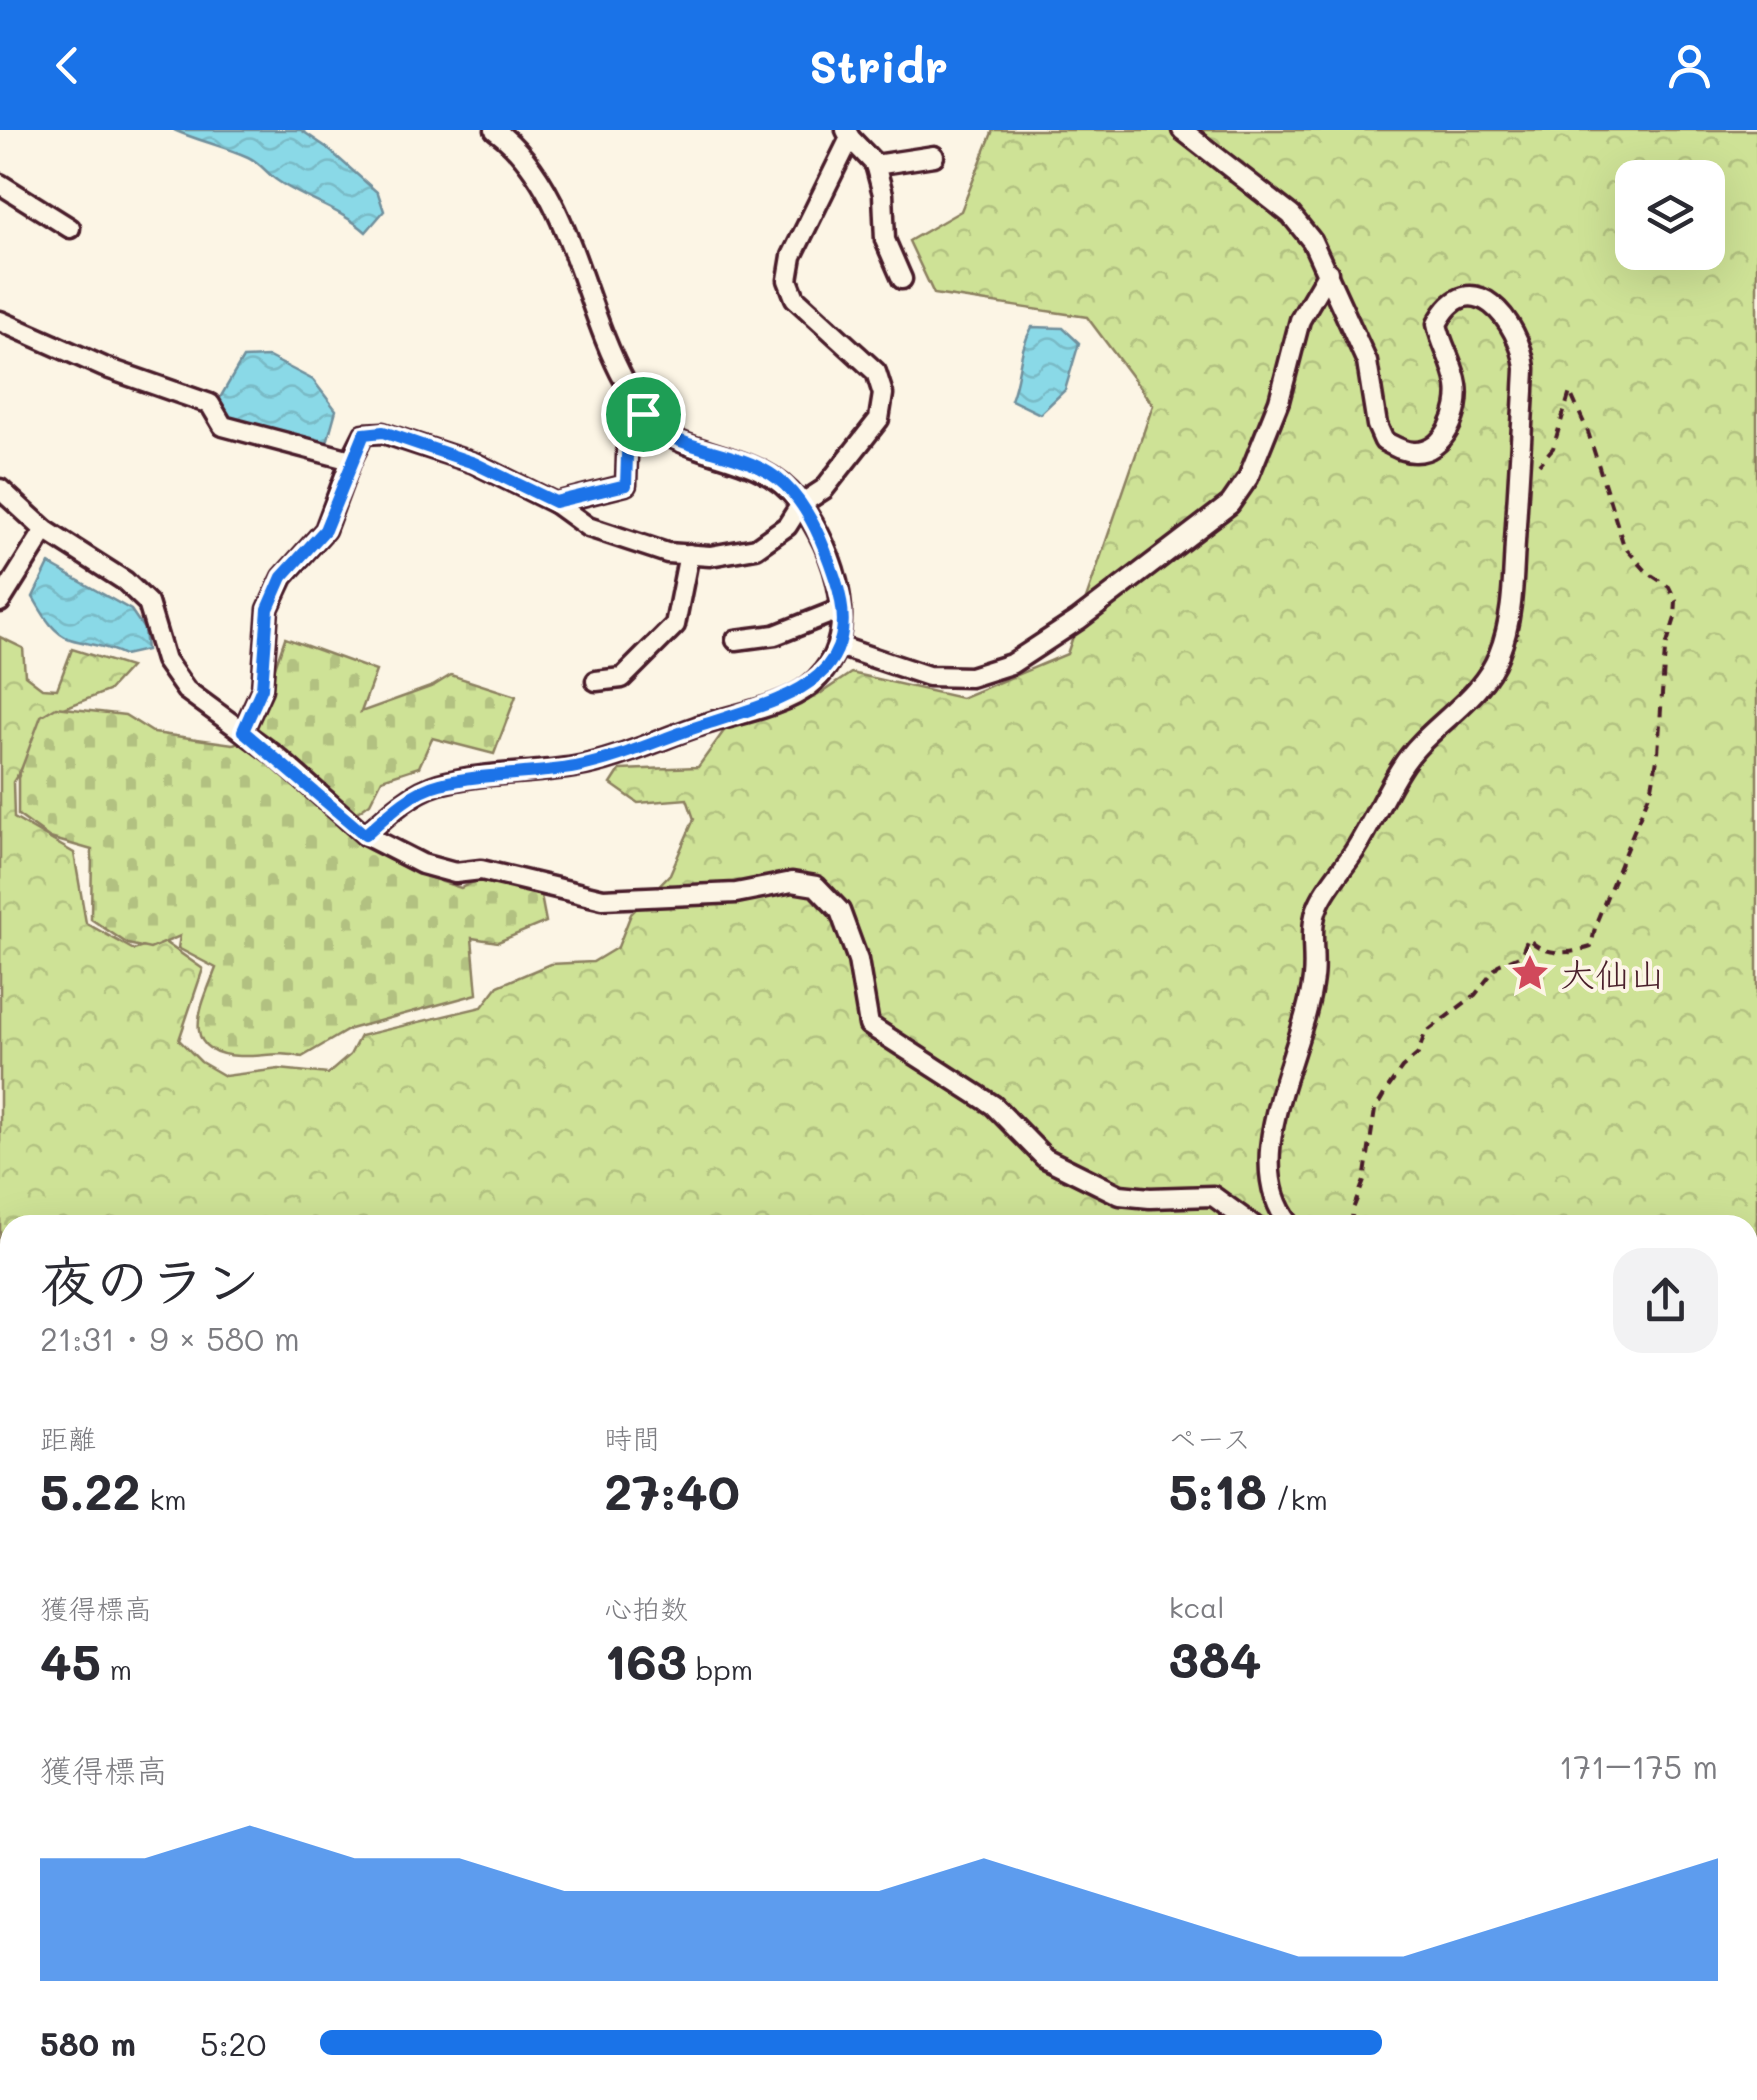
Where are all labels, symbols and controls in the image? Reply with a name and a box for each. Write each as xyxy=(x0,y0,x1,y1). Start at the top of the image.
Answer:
text: Stridr xyxy=(809,36,948,94)
icon: back xyxy=(40,38,95,93)
icon: person xyxy=(1662,38,1717,93)
map controls xyxy=(1615,160,1725,270)
button: layers xyxy=(1615,160,1725,270)
pin xyxy=(601,372,686,457)
icon: arrive xyxy=(616,387,671,442)
place label: 大仙山 xyxy=(1560,950,1665,996)
place icon: 大仙山 xyxy=(1509,952,1551,994)
text: 夜のラン xyxy=(40,1243,260,1315)
button: share xyxy=(1613,1248,1718,1353)
text: 21:31 · 9 × 580 m xyxy=(40,1317,300,1359)
text: 距離 xyxy=(40,1420,96,1456)
text: 時間 xyxy=(604,1420,660,1456)
text: ペース xyxy=(1169,1420,1251,1456)
text: 5.22 xyxy=(40,1457,141,1523)
text: 27:40 xyxy=(604,1457,740,1523)
text: 5:18 xyxy=(1169,1457,1267,1523)
text: km xyxy=(141,1481,187,1517)
text: /km xyxy=(1267,1481,1328,1517)
text: kcal xyxy=(1169,1589,1224,1625)
text: 獲得標高 xyxy=(40,1590,152,1626)
text: 心拍数 xyxy=(604,1590,688,1626)
text: 384 xyxy=(1169,1625,1261,1691)
text: 45 xyxy=(40,1627,101,1693)
text: 163 xyxy=(604,1627,687,1693)
text: m xyxy=(101,1651,132,1687)
text: bpm xyxy=(687,1651,753,1687)
text: 171–175 m xyxy=(1559,1745,1718,1787)
text: 獲得標高 xyxy=(40,1748,168,1790)
text: 580 m xyxy=(40,2022,136,2064)
text: 5:20 xyxy=(200,2022,266,2064)

